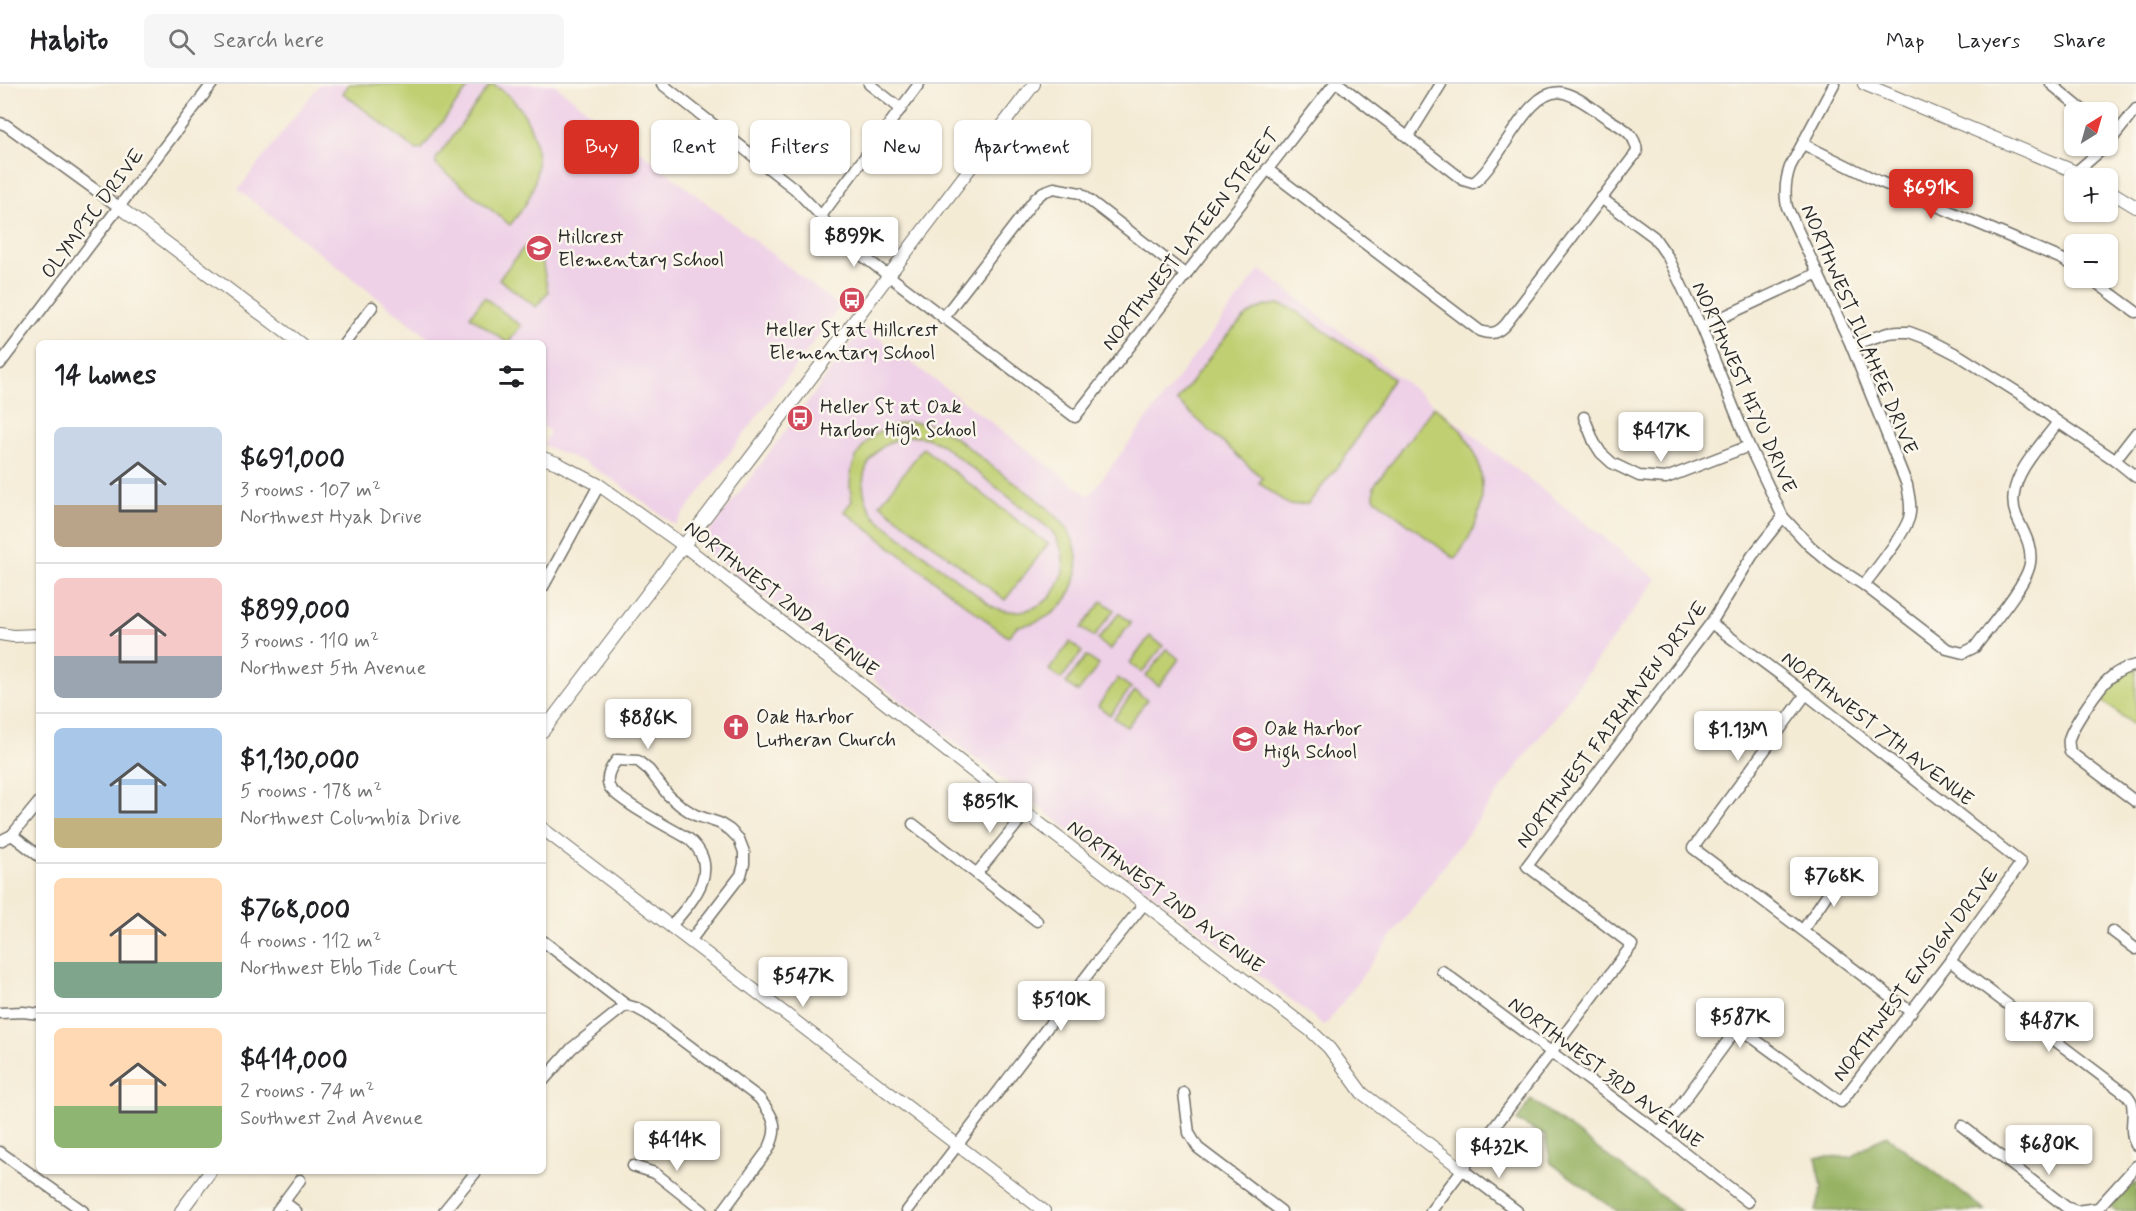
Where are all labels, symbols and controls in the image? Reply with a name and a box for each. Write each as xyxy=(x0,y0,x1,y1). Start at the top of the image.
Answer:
search box xyxy=(144,14,564,68)
text: Habito xyxy=(30,23,108,60)
icon: search xyxy=(165,25,198,58)
text: Search here xyxy=(213,27,324,55)
text: Map xyxy=(1886,27,1924,55)
text: Layers xyxy=(1957,27,2020,55)
text: Share xyxy=(2053,27,2106,55)
north arrow xyxy=(2064,102,2118,156)
map controls xyxy=(2064,102,2118,288)
chip: Buy xyxy=(564,120,639,174)
chip: Rent xyxy=(651,120,738,174)
chip: Filters xyxy=(750,120,850,174)
chip: New xyxy=(862,120,942,174)
chip: Apartment xyxy=(954,120,1091,174)
street label: NORTHWEST LATEEN STREET xyxy=(1096,122,1287,356)
street label: OLYMPIC DRIVE xyxy=(35,143,151,285)
button: + xyxy=(2064,168,2118,222)
pin: $691K xyxy=(1889,169,1973,220)
text: $691K xyxy=(1903,175,1959,202)
street label: NORTHWEST ILLAHEE DRIVE xyxy=(1794,201,1924,459)
pin: $899K xyxy=(812,217,896,268)
text: $899K xyxy=(824,223,884,250)
place label: Hillcrest Elementary School xyxy=(558,224,724,274)
school or university icon: Hillcrest Elementary School xyxy=(524,233,554,263)
button: − xyxy=(2064,234,2118,288)
street label: NORTHWEST HIYU DRIVE xyxy=(1685,278,1802,498)
bus stop icon: Heller St at Hillcrest Elementary School xyxy=(837,285,867,315)
place label: Heller St at Hillcrest Elementary School xyxy=(766,317,938,367)
text: 14 homes xyxy=(54,359,156,393)
icon: filters xyxy=(495,360,528,393)
place label: Heller St at Oak Harbor High School xyxy=(820,394,977,445)
bus stop icon: Heller St at Oak Harbor High School xyxy=(785,403,815,433)
pin: $417K xyxy=(1619,412,1703,463)
text: $417K xyxy=(1632,418,1690,445)
text: $691,000 xyxy=(240,443,345,477)
icon: home xyxy=(102,451,174,523)
text: 3 rooms · 107 m² xyxy=(240,477,381,504)
text: Northwest Hyak Drive xyxy=(240,504,422,531)
street label: NORTHWEST 2ND AVENUE xyxy=(678,515,884,684)
text: $899,000 xyxy=(240,594,350,628)
street label: NORTHWEST FAIRHAVEN DRIVE xyxy=(1510,596,1714,854)
icon: home xyxy=(102,602,174,674)
text: 3 rooms · 110 m² xyxy=(240,628,379,655)
street label: NORTHWEST 7TH AVENUE xyxy=(1775,645,1979,813)
text: Northwest 5th Avenue xyxy=(240,655,426,682)
pin: $886K xyxy=(606,699,690,750)
place label: Oak Harbor Lutheran Church xyxy=(756,704,896,754)
text: $886K xyxy=(619,705,677,732)
pin: $1.13M xyxy=(1689,711,1787,762)
church icon: Oak Harbor Lutheran Church xyxy=(721,712,751,742)
place label: Oak Harbor High School xyxy=(1264,716,1362,768)
text: $1.13M xyxy=(1708,717,1768,744)
school or university icon: Oak Harbor High School xyxy=(1230,724,1260,754)
text: $1,130,000 xyxy=(240,744,360,778)
icon: home xyxy=(102,752,174,824)
text: 5 rooms · 178 m² xyxy=(240,778,382,805)
pin: $851K xyxy=(948,783,1032,834)
text: $851K xyxy=(962,789,1018,816)
text: Northwest Columbia Drive xyxy=(240,805,461,832)
street label: NORTHWEST 2ND AVENUE xyxy=(1061,814,1269,980)
pin: $768K xyxy=(1792,857,1876,908)
text: $768K xyxy=(1804,863,1864,890)
street label: NORTHWEST ENSIGN DRIVE xyxy=(1827,863,2006,1087)
text: $768,000 xyxy=(240,894,350,928)
icon: home xyxy=(102,902,174,974)
text: 4 rooms · 112 m² xyxy=(240,928,381,955)
text: Northwest Ebb Tide Court xyxy=(240,955,458,982)
pin: $547K xyxy=(761,957,845,1008)
text: $547K xyxy=(772,963,834,990)
pin: $510K xyxy=(1019,981,1103,1032)
text: $510K xyxy=(1032,987,1090,1014)
street label: NORTHWEST 3RD AVENUE xyxy=(1502,991,1708,1155)
pin: $587K xyxy=(1698,998,1782,1049)
pin: $487K xyxy=(2007,1002,2091,1053)
text: $587K xyxy=(1710,1004,1770,1031)
text: $487K xyxy=(2019,1008,2079,1035)
text: $414,000 xyxy=(240,1044,348,1078)
icon: home xyxy=(102,1052,174,1124)
text: 2 rooms · 74 m² xyxy=(240,1078,374,1105)
text: Southwest 2nd Avenue xyxy=(240,1105,423,1132)
pin: $414K xyxy=(635,1121,719,1172)
pin: $680K xyxy=(2007,1125,2091,1176)
text: $414K xyxy=(648,1127,706,1154)
pin: $432K xyxy=(1457,1128,1541,1179)
text: $680K xyxy=(2019,1131,2079,1158)
text: $432K xyxy=(1470,1134,1528,1161)

